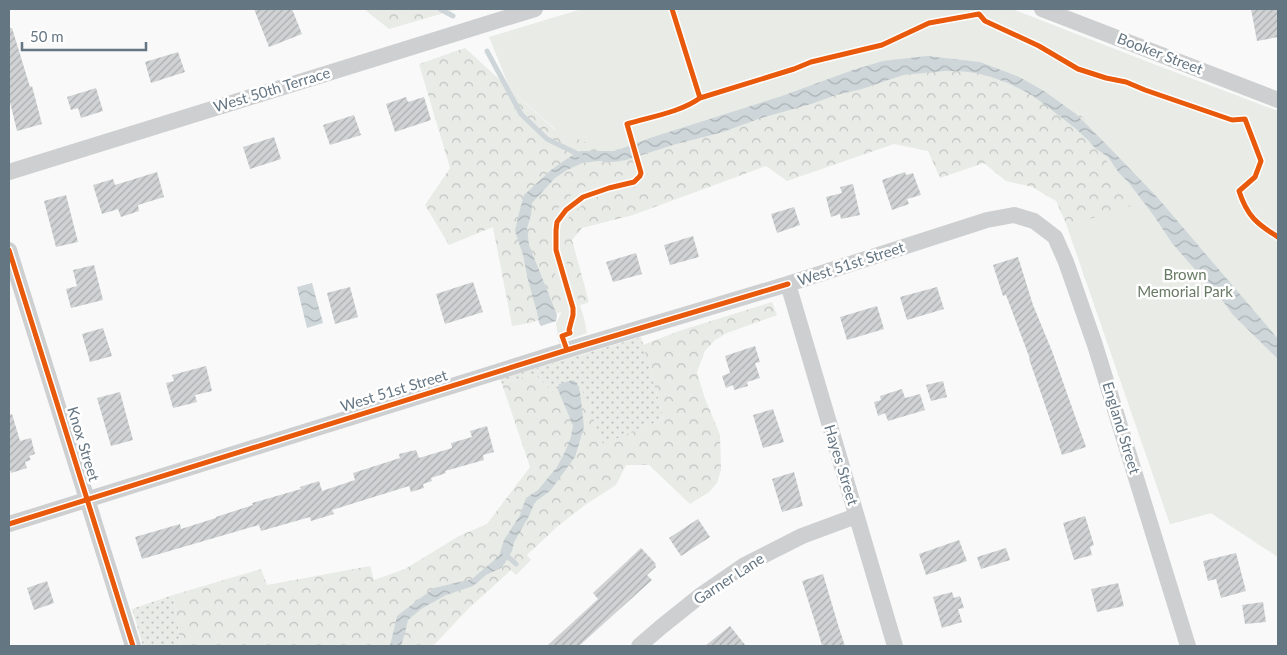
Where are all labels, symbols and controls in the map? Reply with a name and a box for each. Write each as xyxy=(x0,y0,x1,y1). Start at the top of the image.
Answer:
scale bar xyxy=(22,20,146,52)
text: 50 m xyxy=(30,27,64,45)
street label: Booker Street xyxy=(1115,29,1206,78)
street label: West 50th Terrace xyxy=(211,63,332,115)
street label: West 51st Street xyxy=(795,237,907,289)
park label: Brown Memorial Park xyxy=(1137,265,1233,300)
street label: West 51st Street xyxy=(338,365,450,415)
street label: England Street xyxy=(1099,379,1145,477)
street label: Knox Street xyxy=(64,404,104,484)
street label: Hayes Street xyxy=(821,422,863,508)
street label: Garner Lane xyxy=(690,549,767,608)

